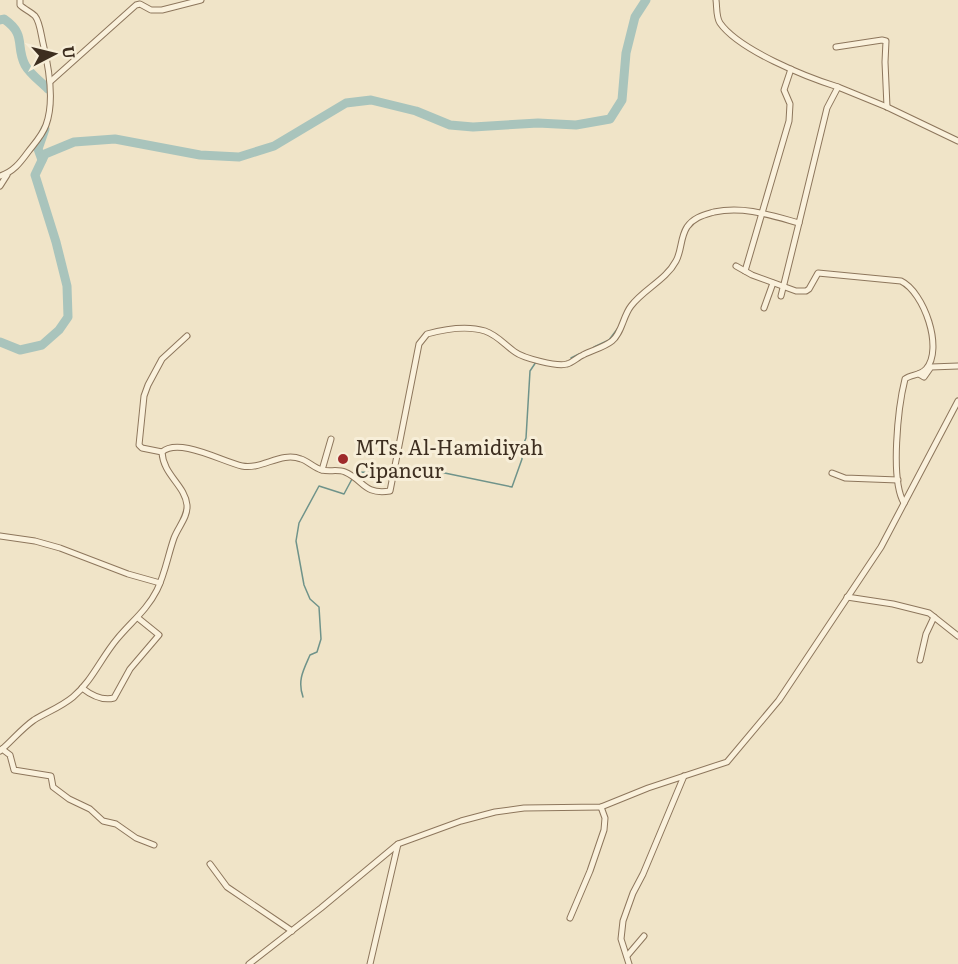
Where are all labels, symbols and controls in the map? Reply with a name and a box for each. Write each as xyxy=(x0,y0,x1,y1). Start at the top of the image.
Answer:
north arrow xyxy=(24,24,84,84)
text: U xyxy=(57,44,83,60)
place label: MTs. Al-Hamidiyah Cipancur xyxy=(355,431,544,484)
marker: MTs. Al-Hamidiyah Cipancur xyxy=(336,452,350,466)

